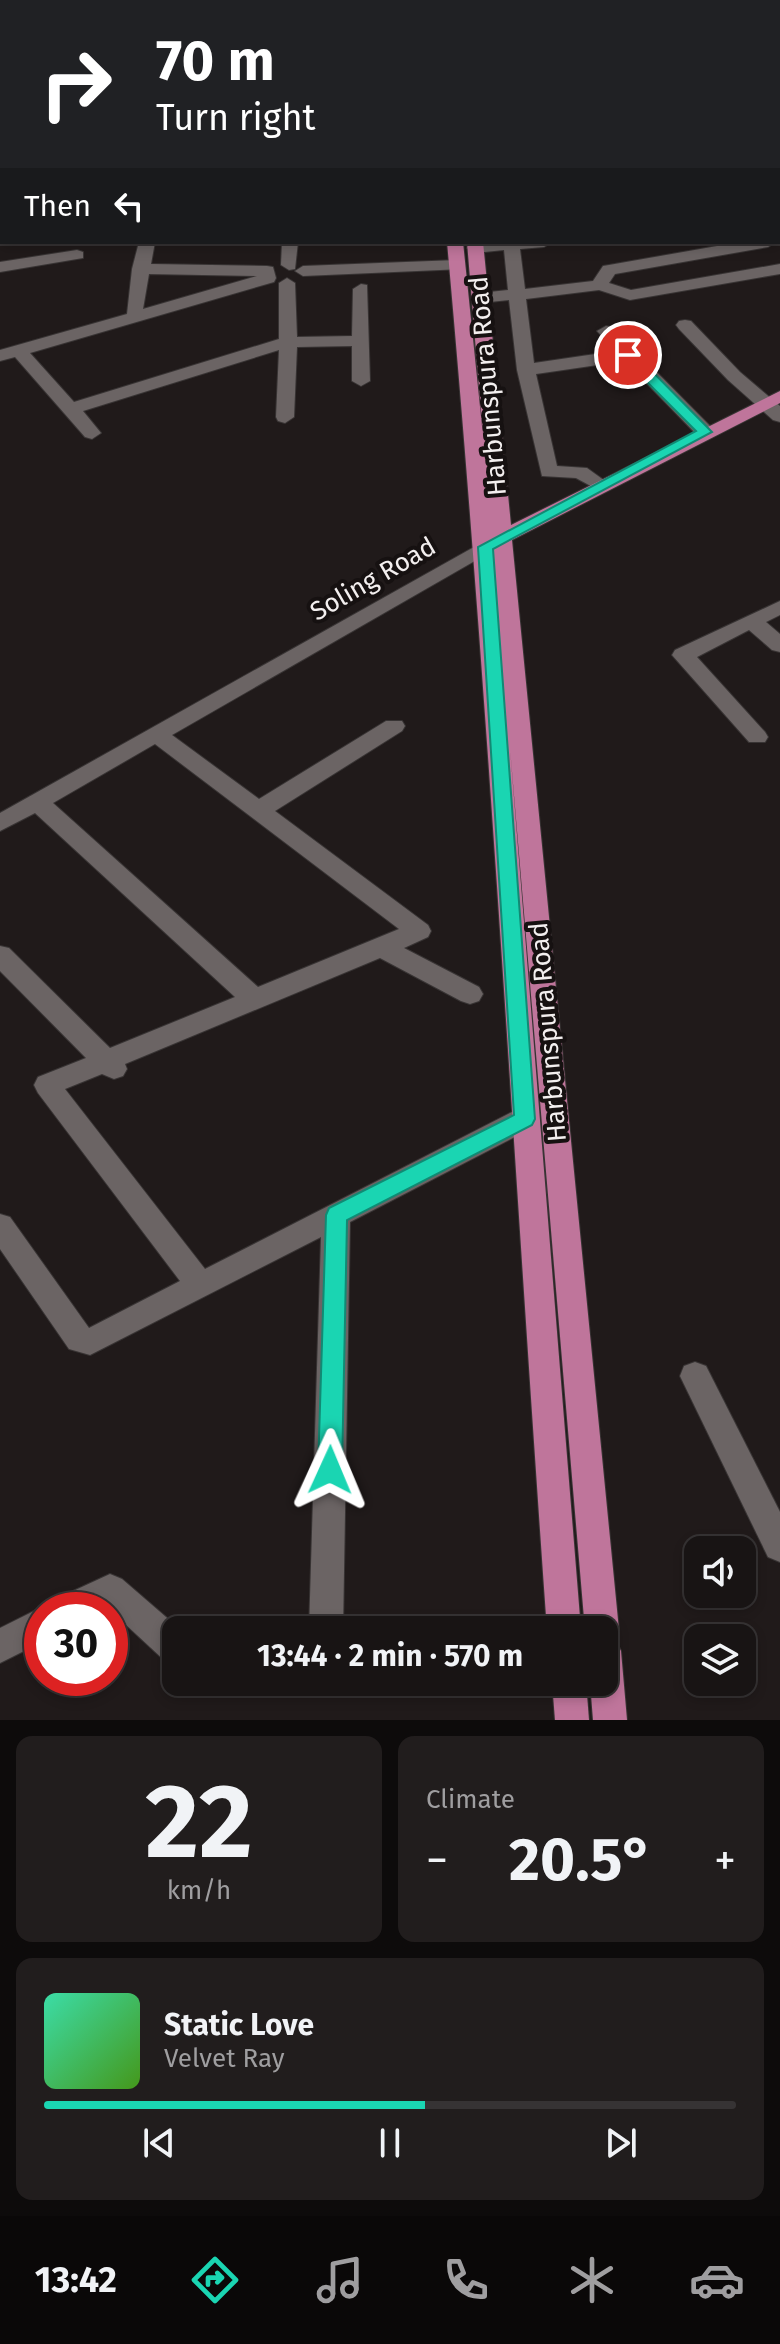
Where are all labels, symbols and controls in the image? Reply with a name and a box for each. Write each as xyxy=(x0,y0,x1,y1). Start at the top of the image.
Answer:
text: 70 m xyxy=(156,28,275,95)
icon: right xyxy=(24,32,128,136)
text: Turn right xyxy=(156,96,316,140)
icon: left xyxy=(107,184,151,228)
text: Then xyxy=(24,188,91,224)
street label: Harbunspura Road xyxy=(463,275,513,497)
pin xyxy=(594,321,662,389)
icon: arrive xyxy=(606,333,650,377)
street label: Soling Road xyxy=(305,531,441,627)
street label: Harbunspura Road xyxy=(523,921,573,1143)
position arrow xyxy=(288,1428,372,1512)
map controls xyxy=(684,1536,756,1696)
button: sound xyxy=(684,1536,756,1608)
speed limit sign: 30 xyxy=(24,1592,128,1696)
button: layers xyxy=(684,1624,756,1696)
text: 13:44 · 2 min · 570 m xyxy=(257,1638,523,1674)
text: 22 xyxy=(145,1760,253,1885)
text: Climate xyxy=(426,1784,515,1815)
text: 20.5° xyxy=(509,1824,653,1896)
text: − xyxy=(426,1834,448,1887)
text: + xyxy=(714,1834,736,1887)
text: km/h xyxy=(167,1875,231,1906)
text: Static Love xyxy=(164,2007,314,2043)
text: Velvet Ray xyxy=(164,2043,284,2074)
icon: previous xyxy=(137,2121,181,2165)
icon: pause xyxy=(368,2121,412,2165)
icon: next xyxy=(599,2121,643,2165)
icon: directions xyxy=(187,2252,243,2308)
icon: music xyxy=(312,2252,368,2308)
icon: phone xyxy=(438,2252,494,2308)
icon: climate xyxy=(564,2252,620,2308)
icon: car xyxy=(689,2252,745,2308)
text: 13:42 xyxy=(35,2258,117,2302)

